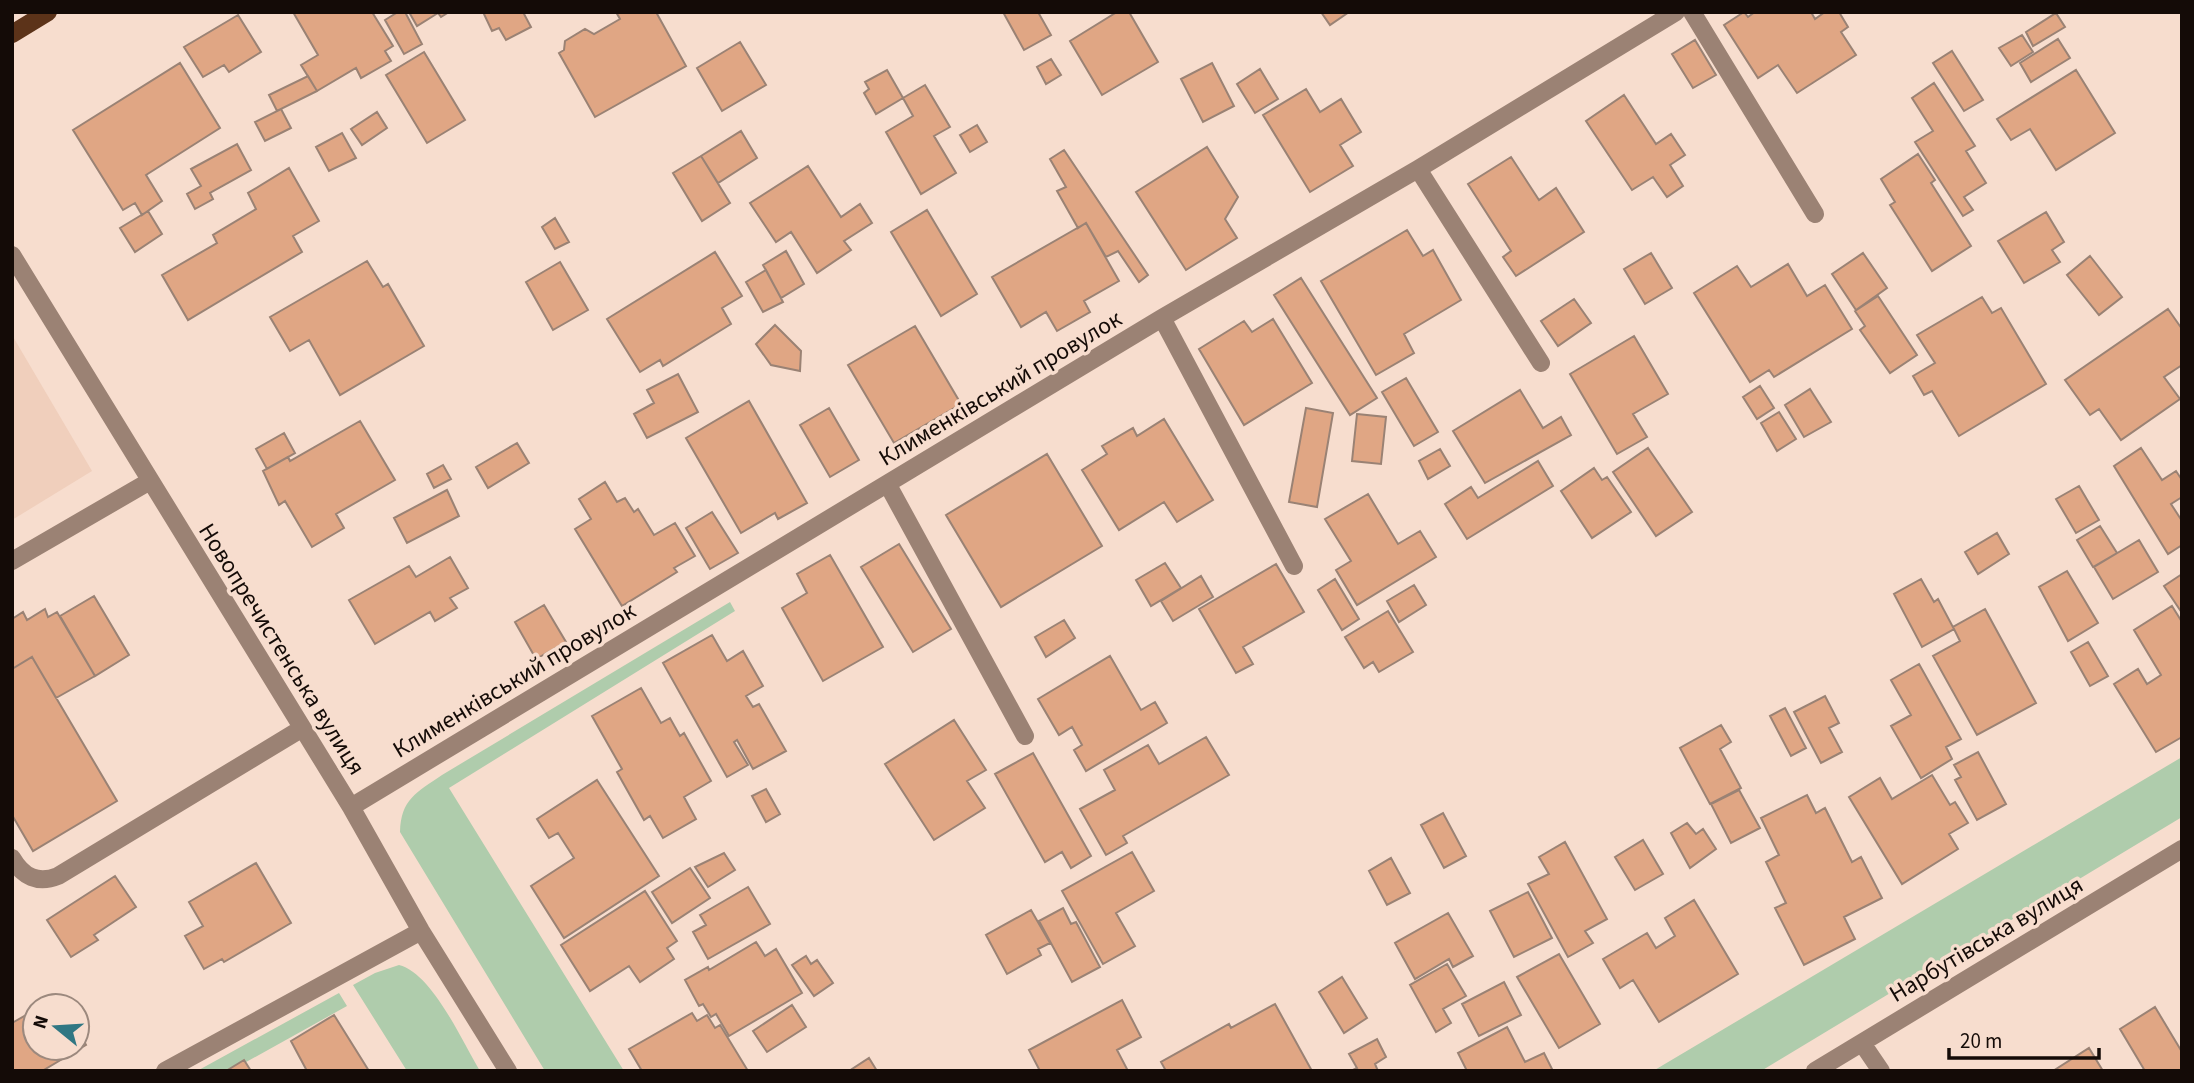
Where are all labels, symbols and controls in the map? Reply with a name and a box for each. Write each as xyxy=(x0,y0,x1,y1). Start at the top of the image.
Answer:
street label: Клименківський провулок xyxy=(872,302,1129,475)
street label: Новопречистенська вулиця xyxy=(190,516,374,782)
street label: Клименківський провулок xyxy=(386,594,643,767)
street label: Нарбутівська вулиця xyxy=(1883,868,2090,1011)
north arrow xyxy=(21,992,91,1062)
text: N xyxy=(26,1012,56,1032)
scale bar xyxy=(1949,1016,2100,1060)
text: 20 m xyxy=(1960,1026,2002,1056)

